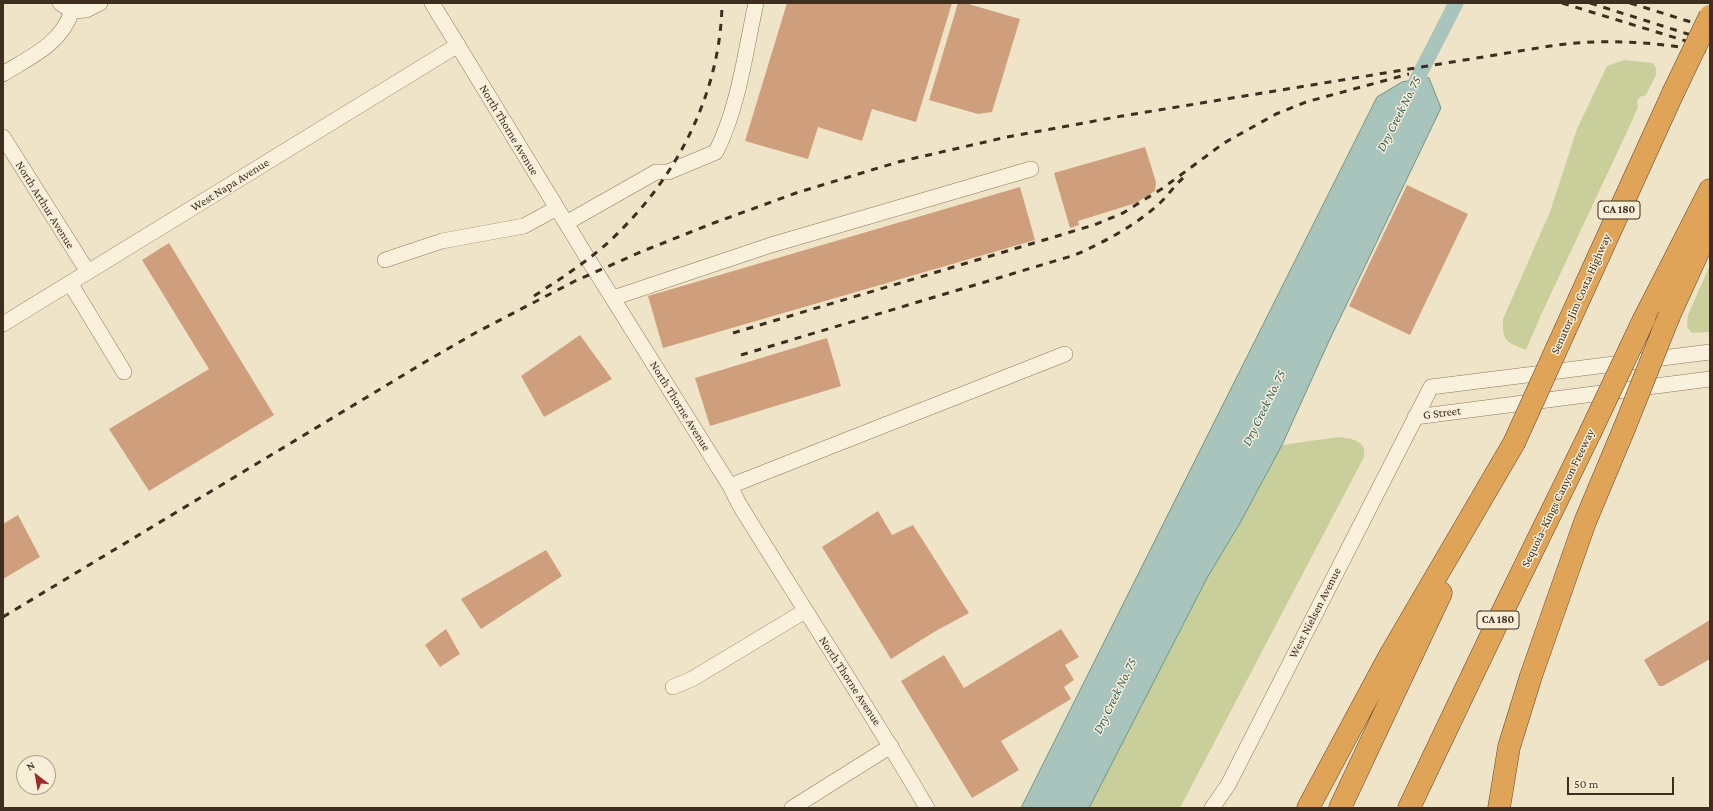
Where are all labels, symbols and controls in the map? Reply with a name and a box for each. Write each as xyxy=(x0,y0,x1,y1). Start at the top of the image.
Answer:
water label: Dry Creek No. 75 xyxy=(1373,74,1425,154)
street label: North Thorne Avenue xyxy=(476,82,542,178)
street label: West Napa Avenue xyxy=(188,155,272,215)
street label: North Arthur Avenue xyxy=(12,159,78,251)
road number: CA 180 xyxy=(1598,201,1640,219)
street label: Senator Jim Costa Highway xyxy=(1548,232,1614,356)
street label: North Thorne Avenue xyxy=(647,358,713,454)
water label: Dry Creek No. 75 xyxy=(1239,368,1289,448)
street label: G Street xyxy=(1422,404,1462,422)
street label: Sequoia–Kings Canyon Freeway xyxy=(1518,426,1598,570)
street label: West Nielsen Avenue xyxy=(1286,565,1344,661)
road number: CA 180 xyxy=(1477,611,1519,629)
street label: North Thorne Avenue xyxy=(816,634,884,728)
water label: Dry Creek No. 75 xyxy=(1090,656,1140,736)
north arrow xyxy=(16,755,56,795)
text: N xyxy=(24,758,37,773)
scale bar xyxy=(1569,769,1676,795)
text: 50 m xyxy=(1574,777,1598,791)

